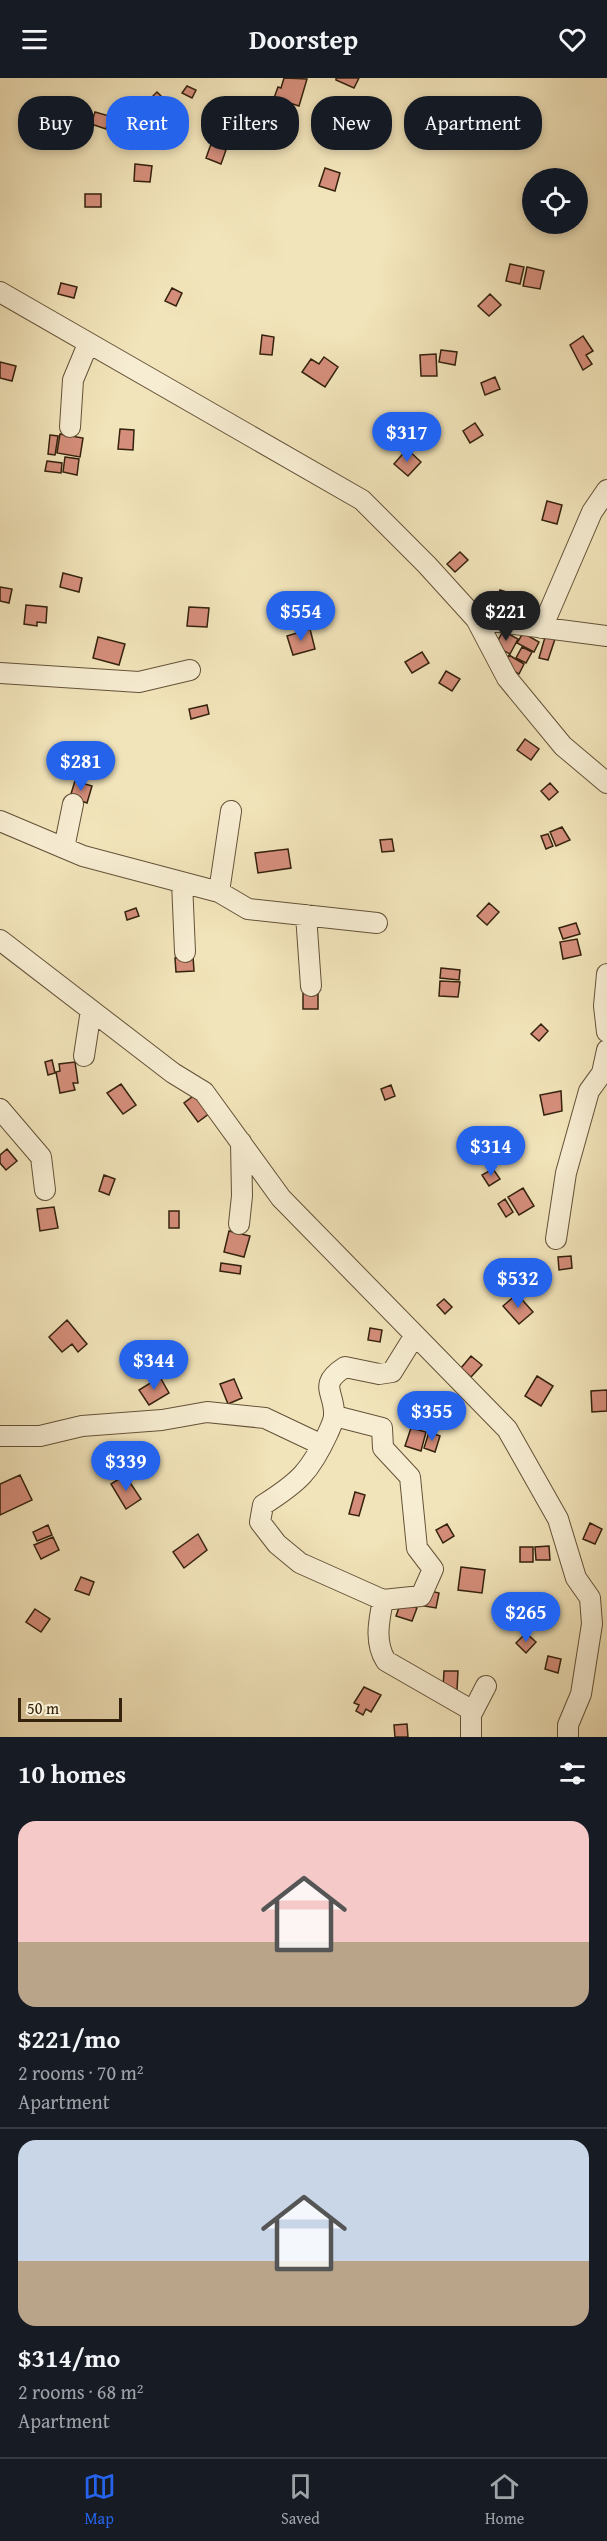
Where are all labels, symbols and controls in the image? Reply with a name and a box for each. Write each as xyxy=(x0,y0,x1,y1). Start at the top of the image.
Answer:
text: Doorstep xyxy=(249,19,358,59)
icon: menu xyxy=(18,23,51,56)
icon: heart xyxy=(556,23,589,56)
chip: Buy xyxy=(18,96,94,150)
chip: Rent xyxy=(106,96,189,150)
chip: Filters xyxy=(201,96,299,150)
chip: New xyxy=(311,96,392,150)
chip: Apartment xyxy=(404,96,542,150)
map controls xyxy=(522,168,588,234)
button: locate xyxy=(522,168,588,234)
pin: $317 xyxy=(371,412,443,463)
text: $317 xyxy=(386,417,428,446)
pin: $554 xyxy=(265,591,337,642)
pin: $221 xyxy=(470,591,542,642)
text: $554 xyxy=(280,596,322,625)
text: $221 xyxy=(485,596,527,625)
pin: $281 xyxy=(45,741,117,792)
text: $281 xyxy=(60,746,102,775)
pin: $314 xyxy=(455,1126,527,1177)
text: $314 xyxy=(470,1131,512,1160)
pin: $532 xyxy=(482,1258,554,1309)
text: $532 xyxy=(497,1263,539,1292)
pin: $344 xyxy=(118,1340,190,1391)
text: $344 xyxy=(133,1345,175,1374)
pin: $355 xyxy=(396,1391,468,1442)
text: $355 xyxy=(411,1396,453,1425)
pin: $339 xyxy=(90,1441,162,1492)
text: $339 xyxy=(105,1446,147,1475)
pin: $265 xyxy=(490,1592,562,1643)
text: $265 xyxy=(505,1597,547,1626)
scale bar xyxy=(18,1695,122,1722)
text: 50 m xyxy=(27,1696,59,1720)
text: 10 homes xyxy=(18,1754,126,1793)
icon: filters xyxy=(556,1757,589,1790)
icon: home xyxy=(250,1860,358,1968)
text: $221/mo xyxy=(18,2019,120,2058)
text: 2 rooms · 70 m² xyxy=(18,2058,144,2087)
text: Apartment xyxy=(18,2087,110,2116)
icon: home xyxy=(250,2179,358,2287)
text: $314/mo xyxy=(18,2338,120,2377)
text: 2 rooms · 68 m² xyxy=(18,2377,144,2406)
text: Apartment xyxy=(18,2406,110,2435)
tab: Map xyxy=(83,2470,116,2530)
tab: Saved xyxy=(281,2470,320,2530)
tab: Home xyxy=(485,2470,524,2530)

